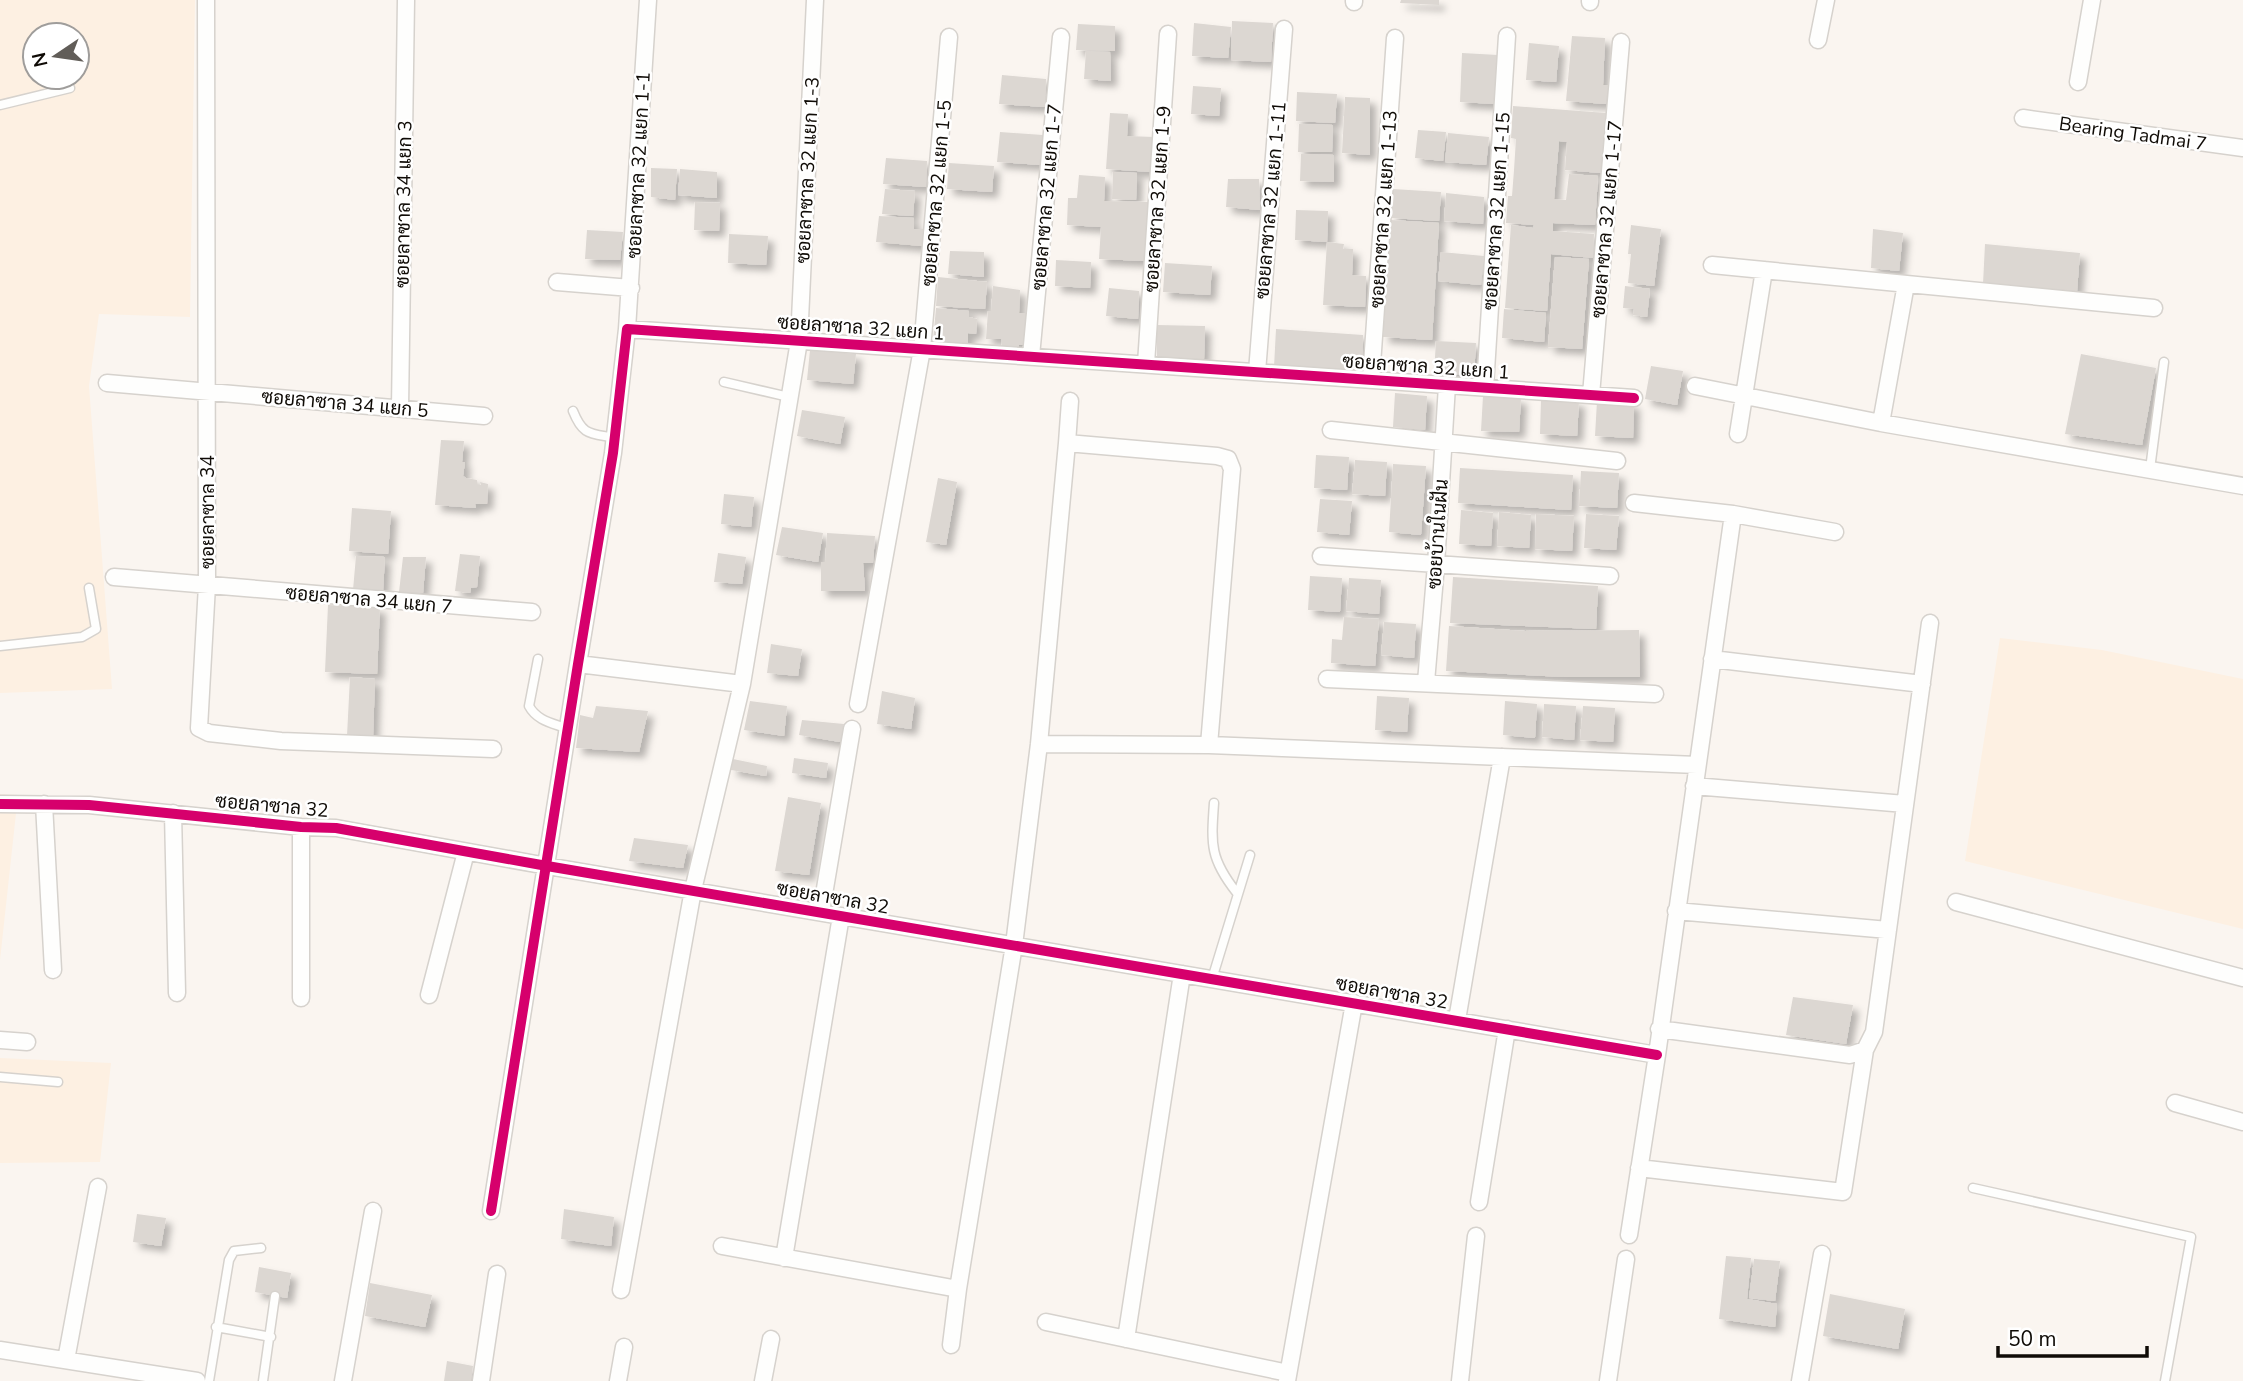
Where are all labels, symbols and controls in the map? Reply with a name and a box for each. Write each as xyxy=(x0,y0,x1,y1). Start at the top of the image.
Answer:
north arrow xyxy=(21,21,91,91)
text: N xyxy=(26,50,55,69)
street label: ซอยลาซาล 32 แยก 1-1 xyxy=(621,71,657,259)
street label: ซอยลาซาล 32 แยก 1-3 xyxy=(790,76,826,264)
street label: ซอยลาซาล 32 แยก 1-5 xyxy=(916,99,958,287)
street label: ซอยลาซาล 32 แยก 1-11 xyxy=(1249,100,1293,300)
street label: ซอยลาซาล 32 แยก 1-7 xyxy=(1026,103,1068,291)
street label: ซอยลาซาล 32 แยก 1-9 xyxy=(1139,105,1177,293)
street label: ซอยลาซาล 32 แยก 1-13 xyxy=(1364,109,1404,309)
street label: ซอยลาซาล 32 แยก 1-15 xyxy=(1477,111,1517,311)
street label: Bearing Tadmai 7 xyxy=(2057,111,2209,157)
street label: ซอยลาซาล 32 แยก 1-17 xyxy=(1585,119,1629,319)
street label: ซอยลาซาล 34 แยก 3 xyxy=(390,120,418,288)
street label: ซอยลาซาล 32 แยก 1 xyxy=(776,309,945,347)
street label: ซอยลาซาล 32 แยก 1 xyxy=(1341,348,1510,386)
street label: ซอยลาซาล 34 แยก 5 xyxy=(260,384,430,424)
street label: ซอยลาซาล 34 xyxy=(195,455,221,569)
street label: ซอยบ้านในฝัน xyxy=(1421,478,1455,590)
street label: ซอยลาซาล 34 แยก 7 xyxy=(284,580,454,620)
street label: ซอยลาซาล 32 xyxy=(214,788,330,824)
street label: ซอยลาซาล 32 xyxy=(775,875,891,921)
street label: ซอยลาซาล 32 xyxy=(1334,970,1450,1016)
scale bar xyxy=(1998,1314,2147,1358)
text: 50 m xyxy=(2008,1325,2057,1353)

